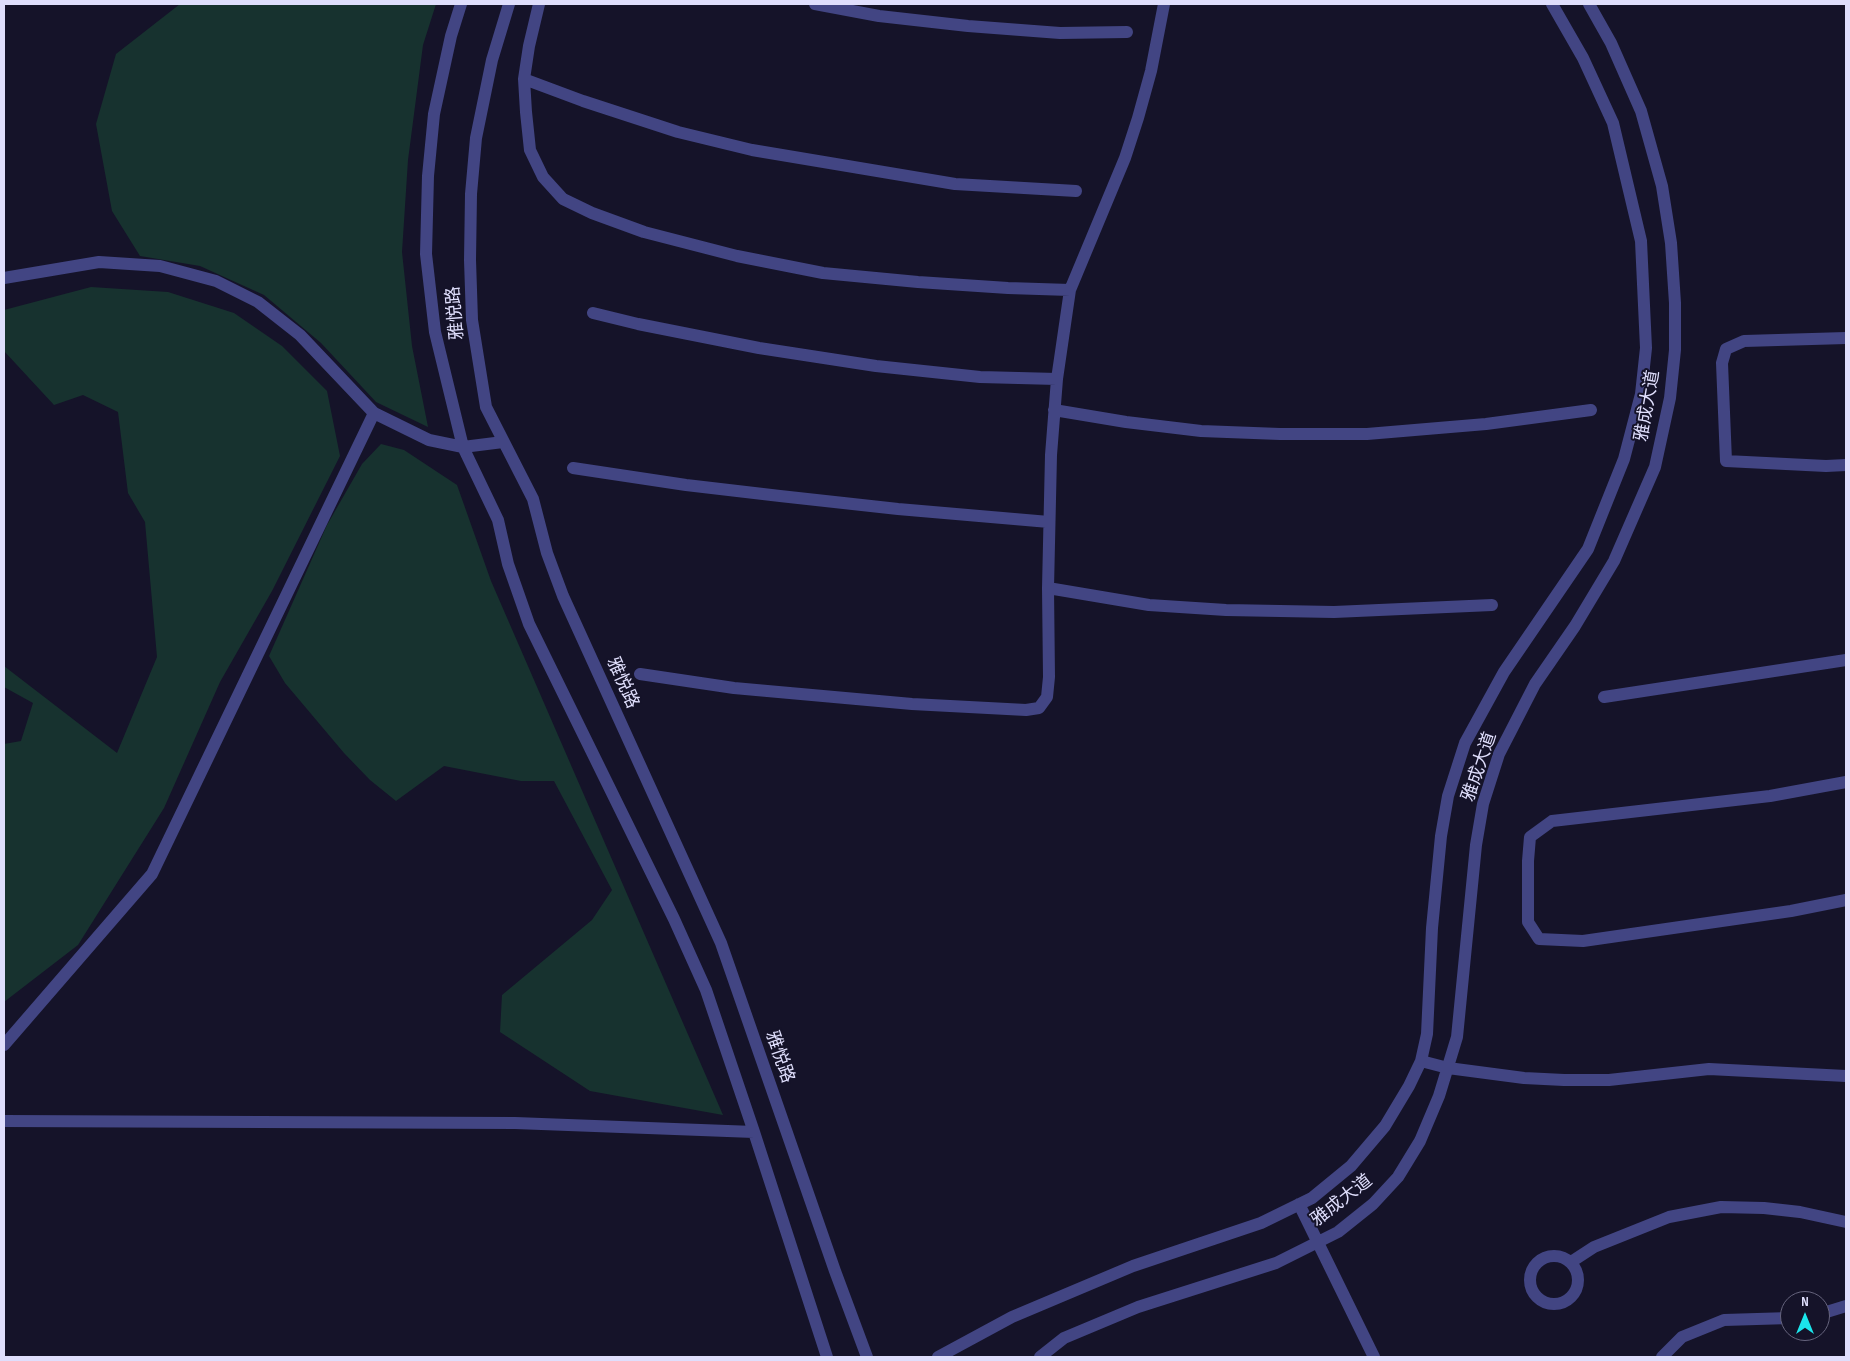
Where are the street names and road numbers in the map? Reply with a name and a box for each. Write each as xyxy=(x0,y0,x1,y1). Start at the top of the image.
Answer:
street label: 雅悦路 xyxy=(443,285,469,341)
street label: 雅成大道 xyxy=(1631,369,1665,443)
street label: 雅悦路 xyxy=(601,654,643,712)
street label: 雅成大道 xyxy=(1458,729,1502,805)
street label: 雅悦路 xyxy=(760,1028,798,1086)
street label: 雅成大道 xyxy=(1307,1170,1377,1232)

